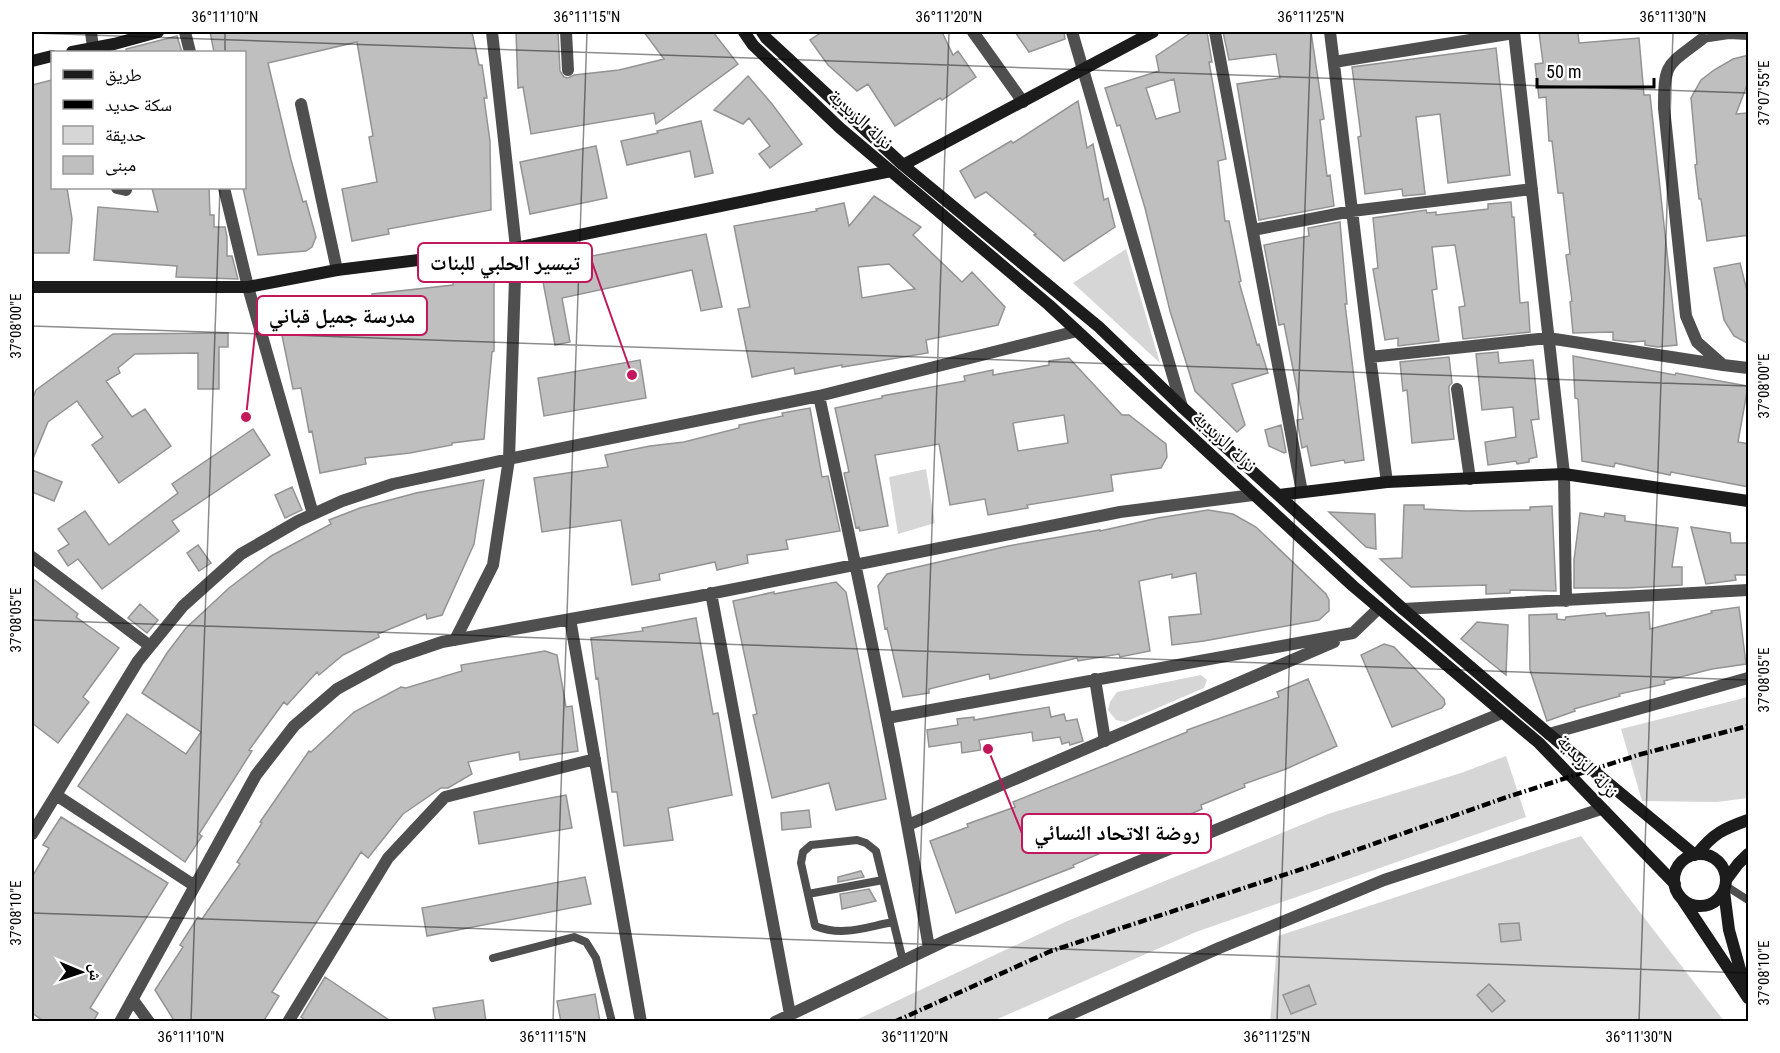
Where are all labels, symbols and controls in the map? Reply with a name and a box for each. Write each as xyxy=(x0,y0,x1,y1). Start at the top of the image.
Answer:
text: 36°11'10"N xyxy=(192,8,258,26)
text: 36°11'15"N xyxy=(554,8,620,26)
text: 36°11'20"N xyxy=(916,8,982,26)
text: 36°11'25"N xyxy=(1278,8,1344,26)
text: 36°11'30"N xyxy=(1640,8,1706,26)
legend xyxy=(51,51,246,189)
scale bar xyxy=(1537,51,1654,89)
text: 50 m xyxy=(1546,61,1581,82)
text: 37°07'55"E xyxy=(1755,61,1773,125)
text: طريق xyxy=(105,64,142,86)
street label: نزلة الزبدية xyxy=(823,84,899,154)
text: سكة حديد xyxy=(105,94,172,115)
text: حديقة xyxy=(105,124,146,145)
text: مبنى xyxy=(105,154,136,176)
callout: تيسير الحلبي للبنات xyxy=(418,243,592,282)
text: تيسير الحلبي للبنات xyxy=(430,251,580,279)
text: 37°08'00"E xyxy=(7,294,25,358)
callout: مدرسة جميل قباني xyxy=(257,296,427,335)
text: مدرسة جميل قباني xyxy=(269,304,415,332)
text: 37°08'00"E xyxy=(1755,354,1773,418)
street label: نزلة الزبدية xyxy=(1188,405,1262,477)
text: 37°08'05"E xyxy=(7,588,25,652)
text: 37°08'05"E xyxy=(1755,648,1773,712)
street label: نزلة الزبدية xyxy=(1552,729,1624,803)
callout: روضة الاتحاد النسائي xyxy=(1022,814,1211,853)
text: روضة الاتحاد النسائي xyxy=(1034,821,1200,849)
text: 37°08'10"E xyxy=(7,881,25,945)
text: 37°08'10"E xyxy=(1755,941,1773,1005)
north arrow xyxy=(51,942,111,1002)
text: ش xyxy=(86,964,105,981)
text: 36°11'10"N xyxy=(158,1028,224,1046)
text: 36°11'15"N xyxy=(520,1028,586,1046)
text: 36°11'20"N xyxy=(882,1028,948,1046)
text: 36°11'25"N xyxy=(1244,1028,1310,1046)
text: 36°11'30"N xyxy=(1606,1028,1672,1046)

